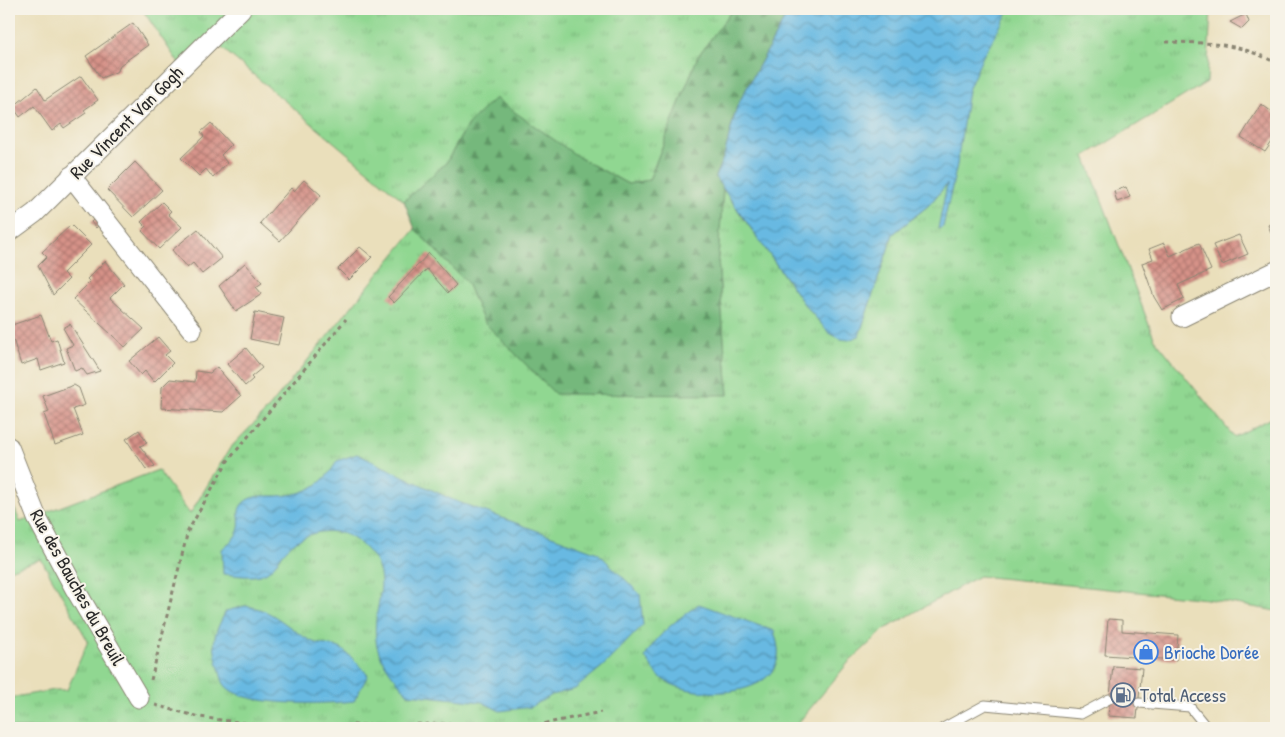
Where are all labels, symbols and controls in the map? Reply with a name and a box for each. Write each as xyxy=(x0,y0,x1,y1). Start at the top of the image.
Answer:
street label: Rue Vincent Van Gogh xyxy=(64,60,188,184)
street label: Rue des Bauches du Breuil xyxy=(24,504,132,671)
shop icon: Brioche Dorée xyxy=(1133,639,1159,665)
place label: Brioche Dorée xyxy=(1164,639,1260,665)
fuel station icon: Total Access xyxy=(1110,682,1136,708)
place label: Total Access xyxy=(1140,682,1226,708)

